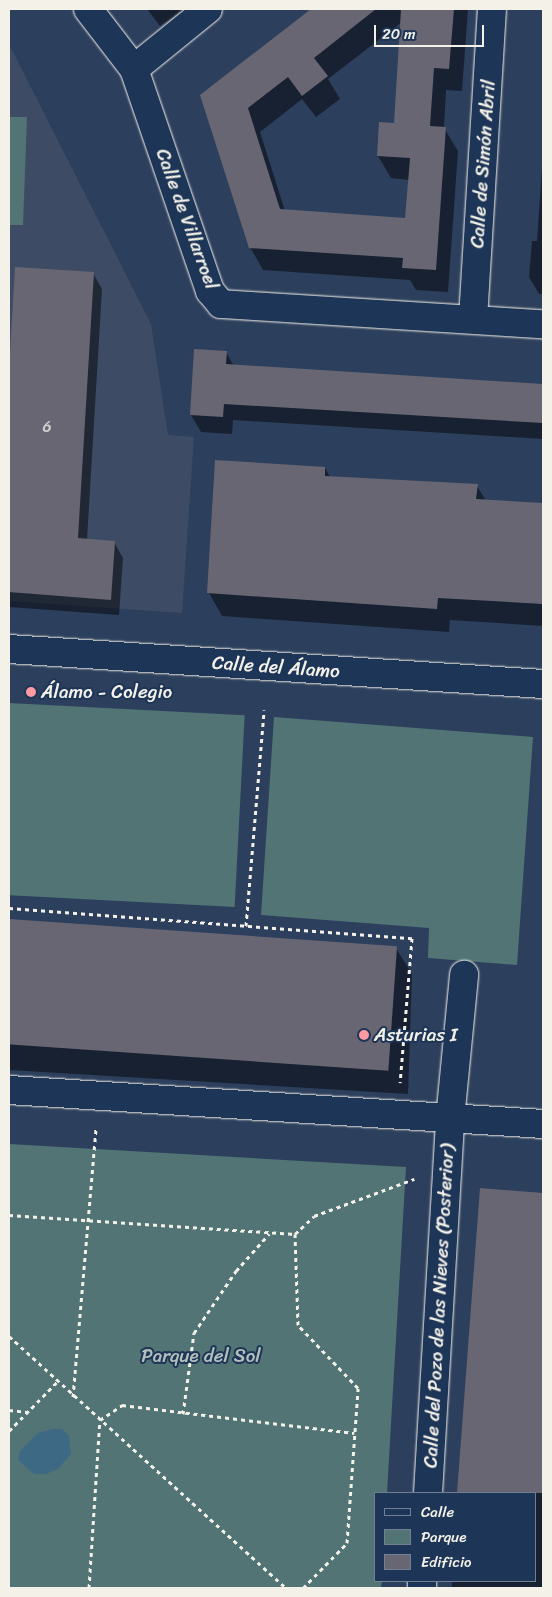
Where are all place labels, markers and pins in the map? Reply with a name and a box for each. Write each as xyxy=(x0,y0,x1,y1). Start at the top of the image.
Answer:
place label: Álamo - Colegio xyxy=(41,681,173,703)
marker: Álamo - Colegio xyxy=(25,686,37,698)
place label: Asturias I xyxy=(374,1024,457,1046)
marker: Asturias I xyxy=(358,1029,370,1041)

